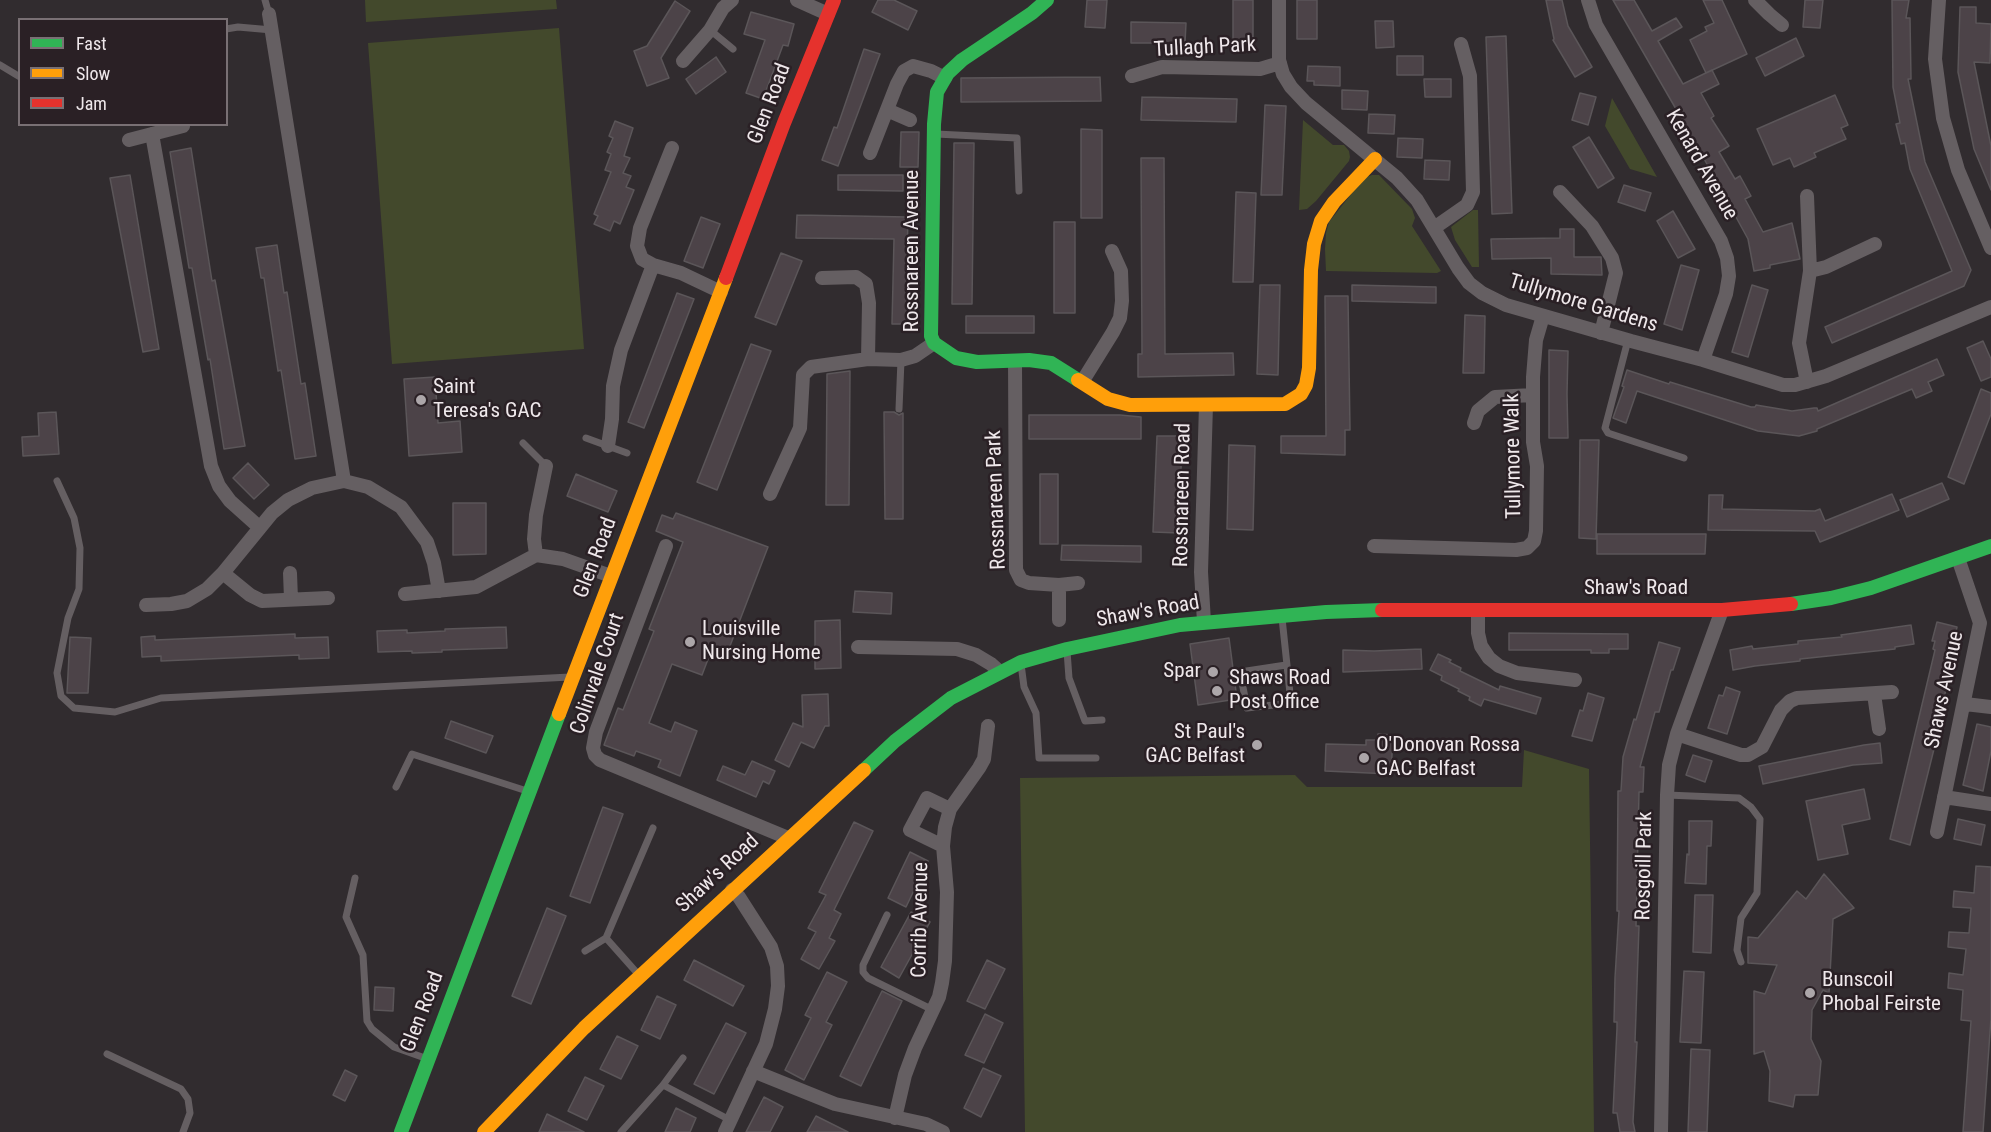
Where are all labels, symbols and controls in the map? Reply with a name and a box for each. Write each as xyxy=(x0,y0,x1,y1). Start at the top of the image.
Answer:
legend xyxy=(18,18,228,126)
text: Fast xyxy=(76,33,107,54)
street label: Tullagh Park xyxy=(1153,33,1257,63)
street label: Glen Road xyxy=(743,60,797,148)
text: Slow xyxy=(76,63,110,84)
text: Jam xyxy=(76,93,107,114)
street label: Kenard Avenue xyxy=(1659,105,1743,225)
street label: Rossnareen Avenue xyxy=(900,170,926,332)
street label: Tullymore Gardens xyxy=(1505,269,1661,339)
place label: Saint Teresa's GAC xyxy=(433,375,541,425)
marker: Saint Teresa's GAC xyxy=(414,393,428,407)
street label: Tullymore Walk xyxy=(1500,393,1528,519)
street label: Rossnareen Road xyxy=(1169,423,1197,567)
street label: Rossnareen Park xyxy=(982,430,1012,570)
street label: Glen Road xyxy=(569,514,623,602)
street label: Shaw's Road xyxy=(1584,576,1688,602)
street label: Shaw's Road xyxy=(1095,591,1201,633)
street label: Colinvale Court xyxy=(566,610,630,738)
place label: Louisville Nursing Home xyxy=(702,617,821,667)
street label: Shaws Avenue xyxy=(1920,629,1970,751)
marker: Louisville Nursing Home xyxy=(683,635,697,649)
place label: Spar xyxy=(1163,659,1201,685)
marker: Spar xyxy=(1206,665,1220,679)
place label: Shaws Road Post Office xyxy=(1229,666,1330,716)
marker: Shaws Road Post Office xyxy=(1210,684,1224,698)
place label: St Paul's GAC Belfast xyxy=(1145,720,1245,770)
place label: O'Donovan Rossa GAC Belfast xyxy=(1376,733,1520,783)
marker: St Paul's GAC Belfast xyxy=(1250,738,1264,752)
marker: O'Donovan Rossa GAC Belfast xyxy=(1357,751,1371,765)
street label: Rosgoill Park xyxy=(1631,811,1659,921)
street label: Shaw's Road xyxy=(671,829,765,919)
street label: Corrib Avenue xyxy=(907,862,935,978)
street label: Glen Road xyxy=(396,968,450,1056)
place label: Bunscoil Phobal Feirste xyxy=(1822,968,1941,1018)
marker: Bunscoil Phobal Feirste xyxy=(1803,986,1817,1000)

